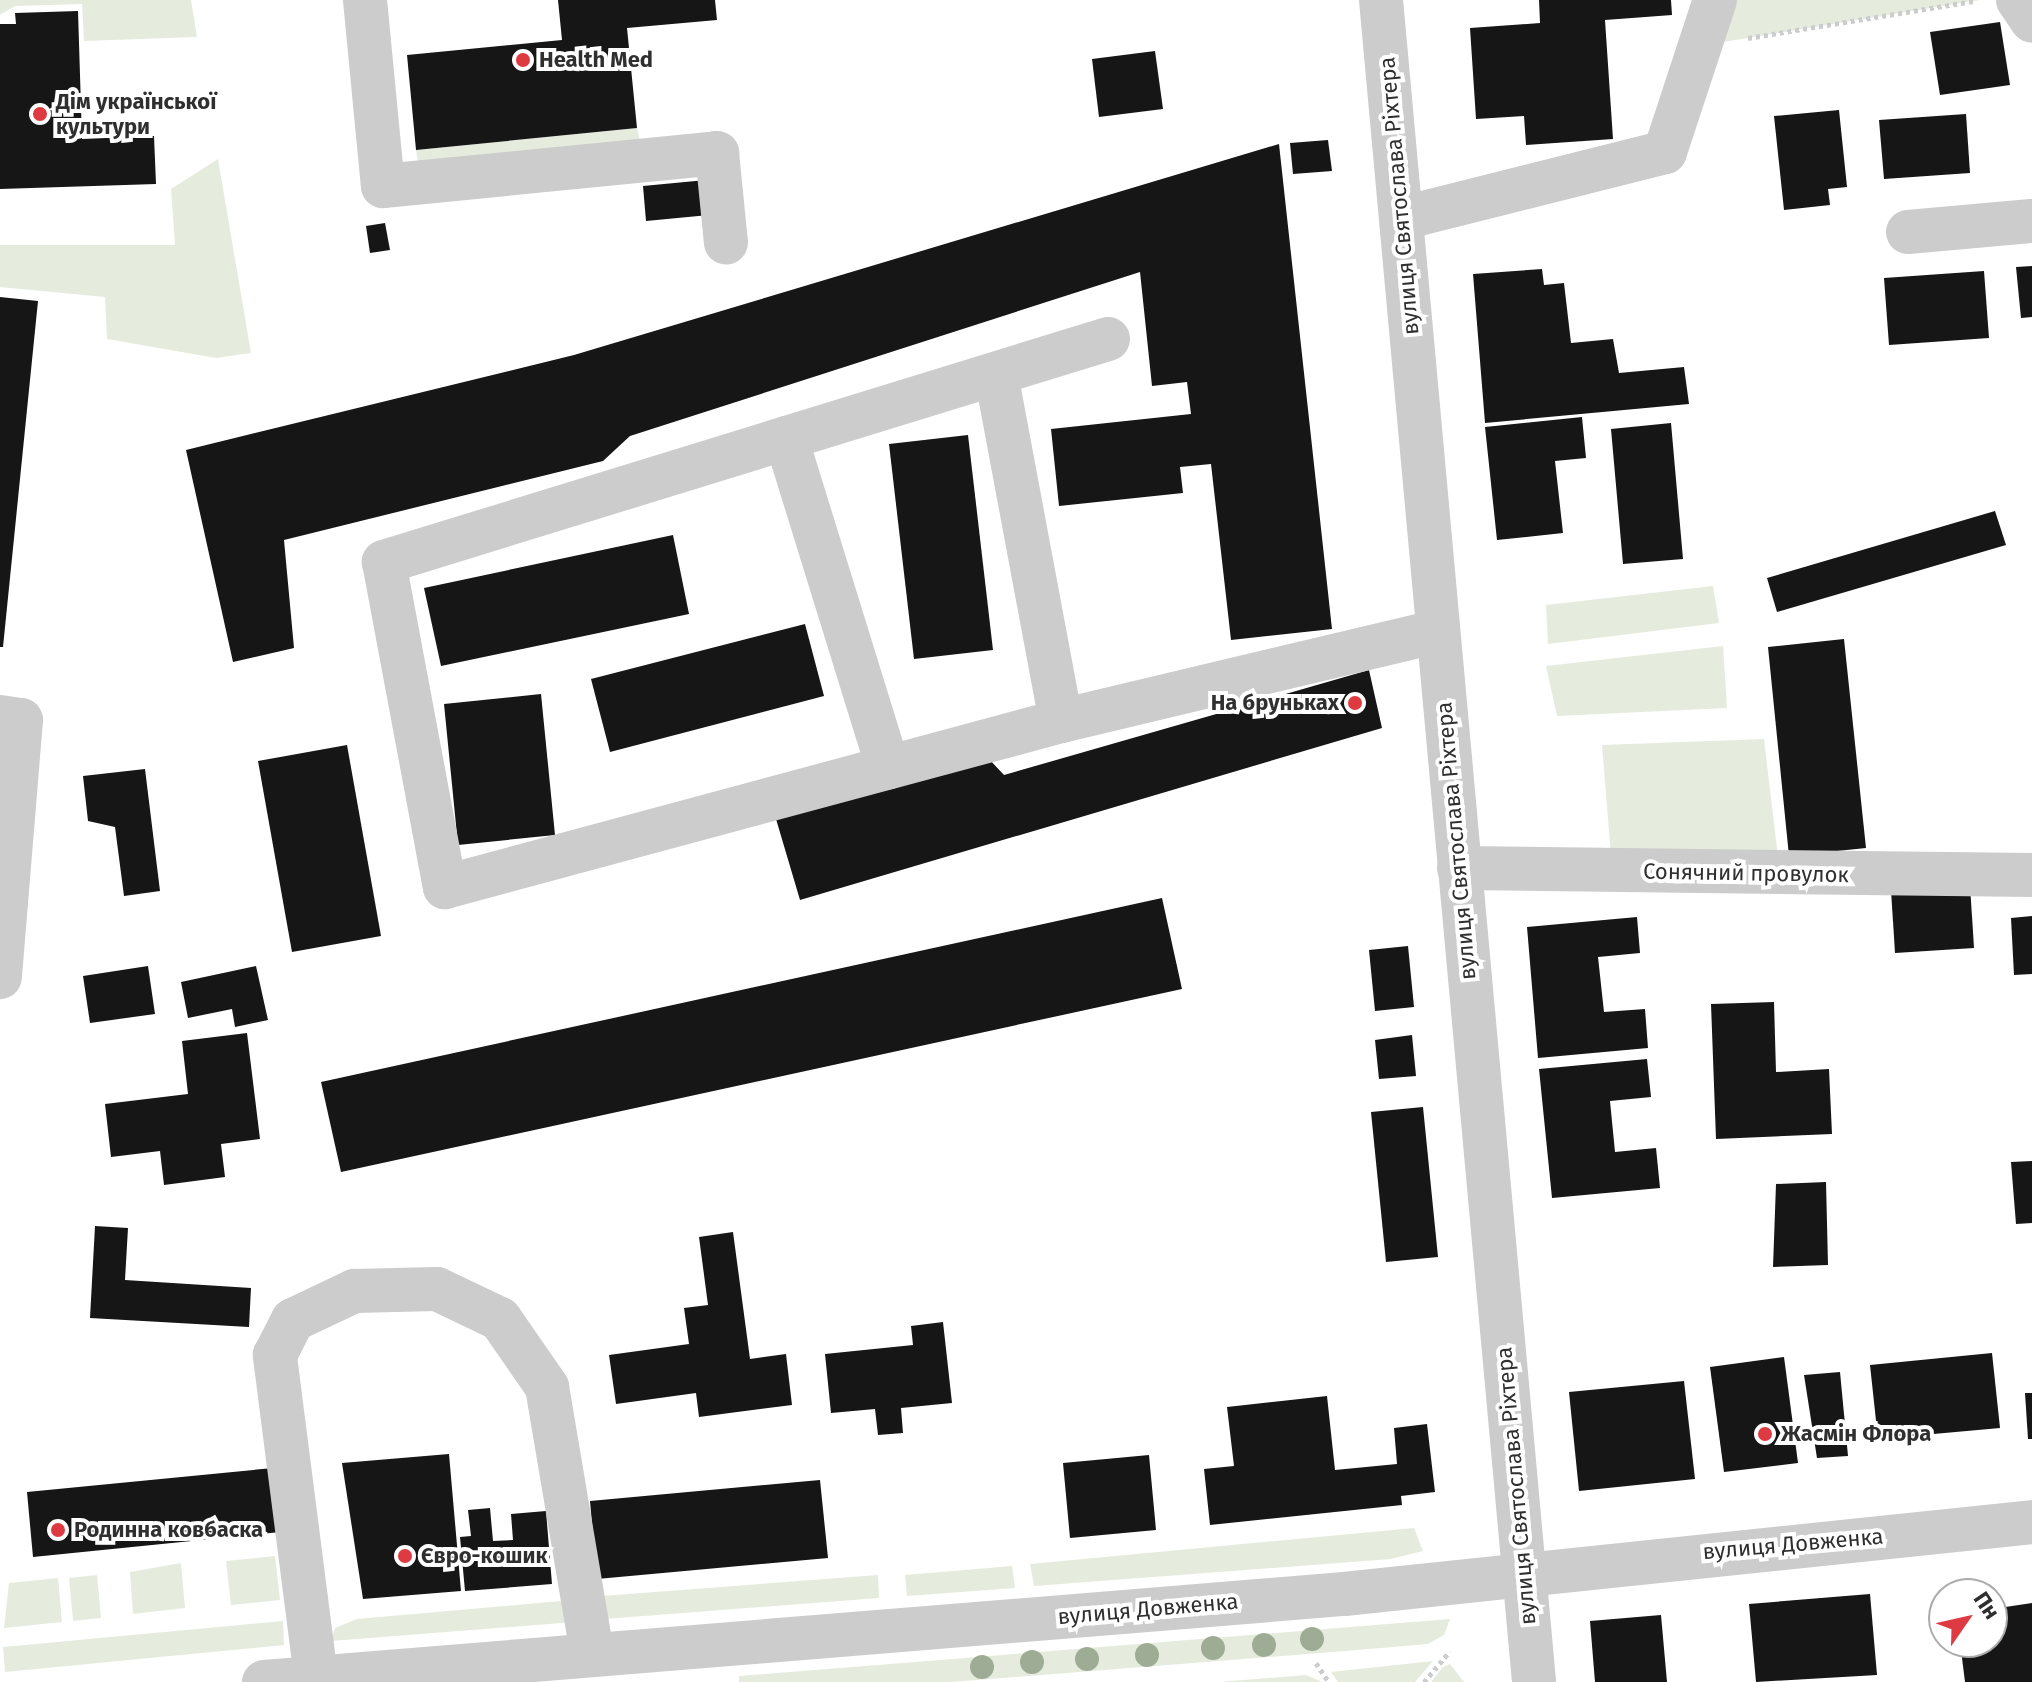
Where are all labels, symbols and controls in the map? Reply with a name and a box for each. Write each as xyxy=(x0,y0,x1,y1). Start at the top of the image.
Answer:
place label: Health Med xyxy=(539,47,653,73)
marker: Health Med xyxy=(514,51,532,69)
street label: вулиця Святослава Ріхтера xyxy=(1374,56,1424,336)
place label: Дім української культури xyxy=(56,88,216,140)
marker: Дім української культури xyxy=(31,105,49,123)
place label: На бруньках xyxy=(1211,690,1339,716)
marker: На бруньках xyxy=(1346,694,1364,712)
street label: вулиця Святослава Ріхтера xyxy=(1431,701,1481,981)
street label: Сонячний провулок xyxy=(1643,858,1849,888)
street label: вулиця Святослава Ріхтера xyxy=(1491,1346,1541,1626)
place label: Жасмін Флора xyxy=(1781,1421,1931,1447)
marker: Жасмін Флора xyxy=(1756,1425,1774,1443)
place label: Родинна ковбаска xyxy=(74,1517,263,1543)
marker: Родинна ковбаска xyxy=(49,1521,67,1539)
street label: вулиця Довженка xyxy=(1701,1523,1885,1565)
place label: Євро-кошик xyxy=(421,1543,547,1569)
marker: Євро-кошик xyxy=(396,1547,414,1565)
north arrow xyxy=(1928,1578,2008,1658)
text: Пн xyxy=(1968,1586,2006,1624)
street label: вулиця Довженка xyxy=(1056,1588,1240,1630)

